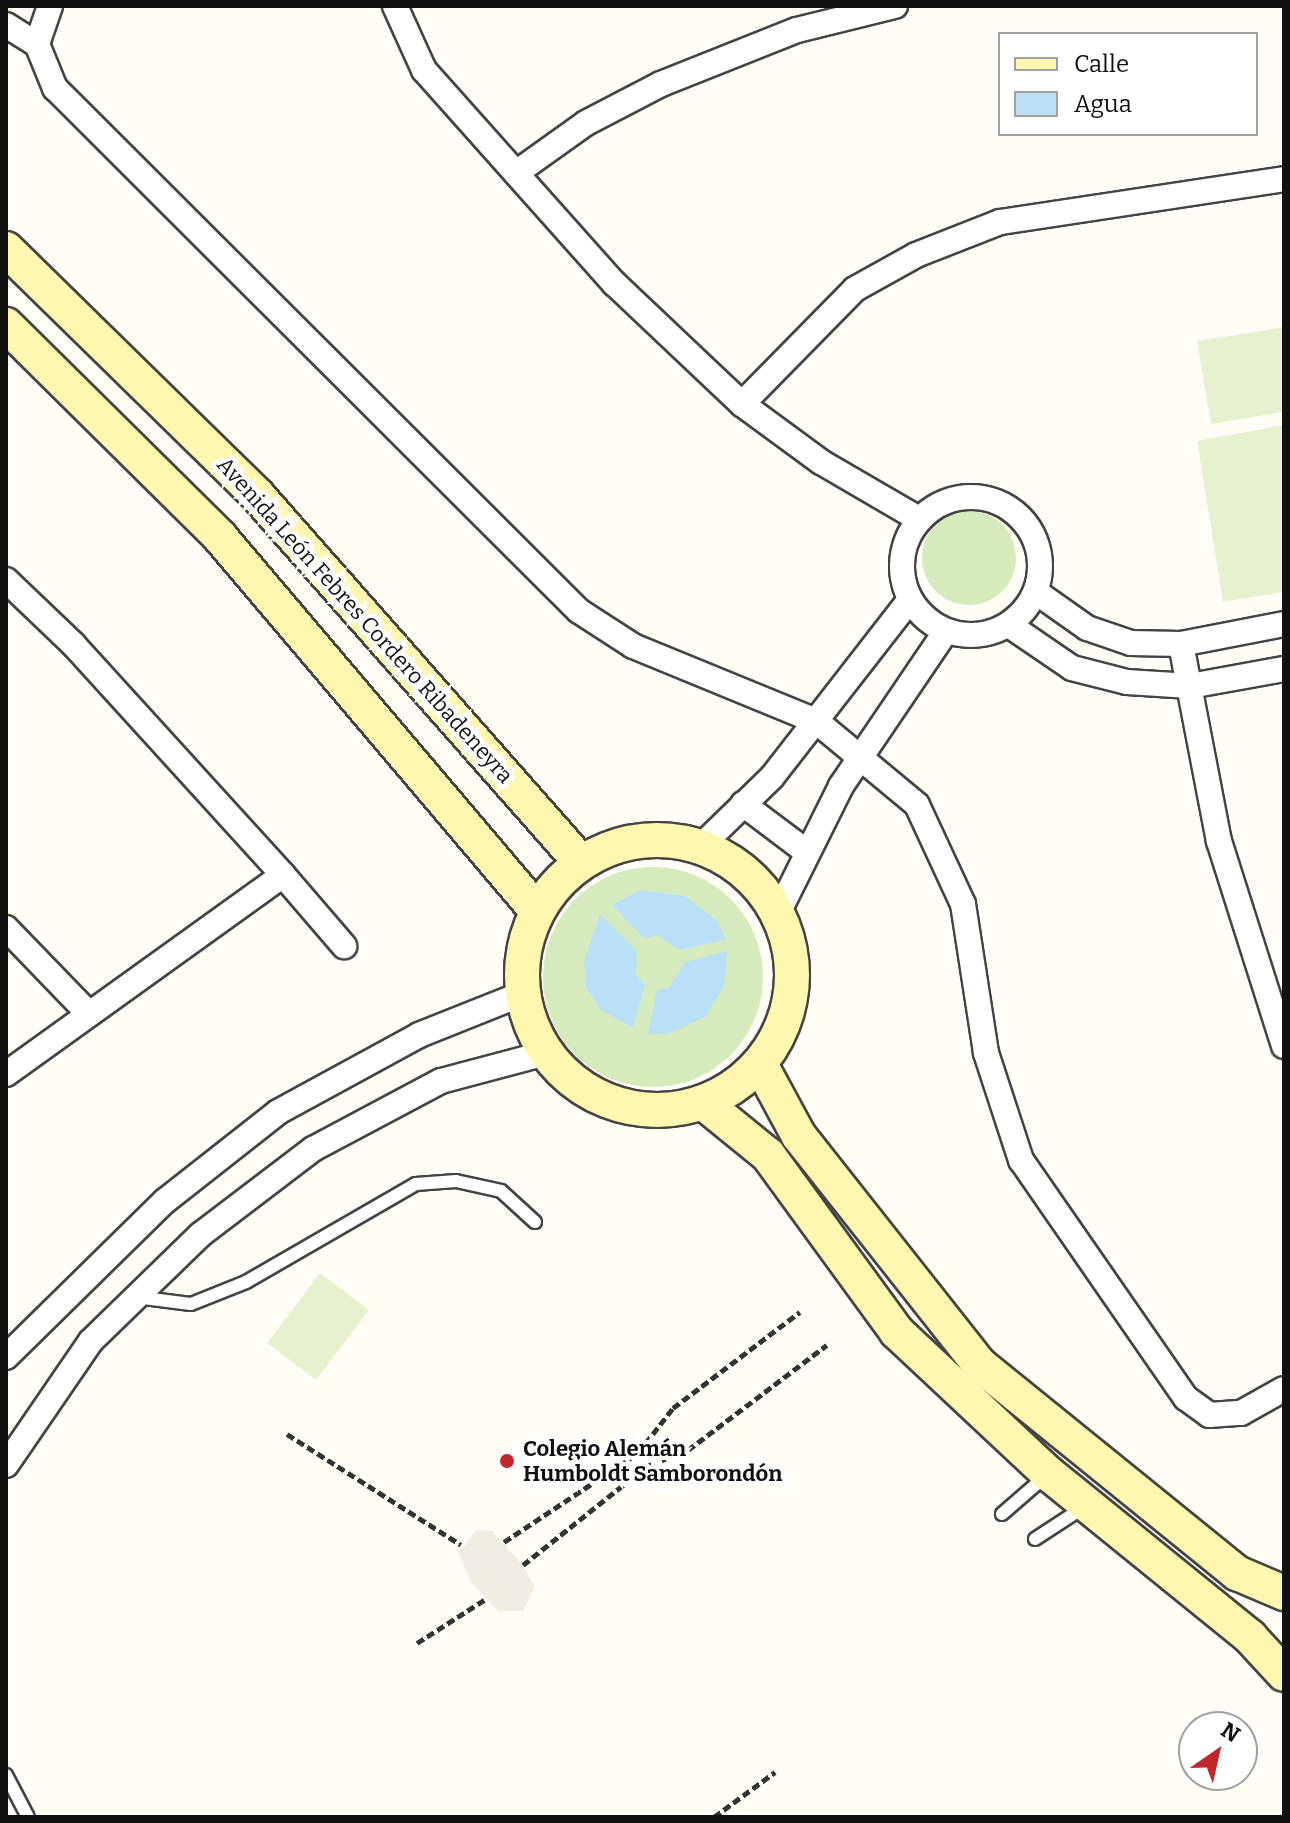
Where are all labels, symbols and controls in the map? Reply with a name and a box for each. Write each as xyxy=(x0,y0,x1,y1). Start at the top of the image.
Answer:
legend xyxy=(998,32,1258,136)
text: Calle xyxy=(1074,50,1129,78)
text: Agua xyxy=(1074,90,1132,118)
street label: Avenida León Febres Cordero Ribadeneyra xyxy=(211,451,519,789)
place label: Colegio Alemán Humboldt Samborondón xyxy=(523,1435,782,1486)
marker: Colegio Alemán Humboldt Samborondón xyxy=(498,1452,516,1470)
north arrow xyxy=(1178,1711,1258,1791)
text: N xyxy=(1216,1716,1245,1748)

